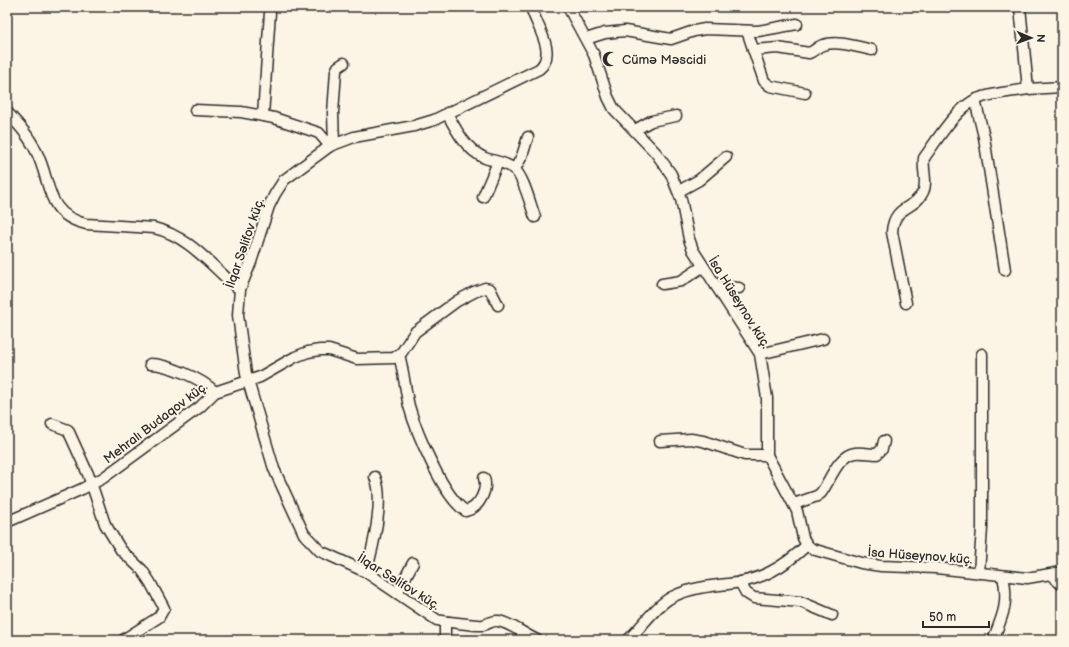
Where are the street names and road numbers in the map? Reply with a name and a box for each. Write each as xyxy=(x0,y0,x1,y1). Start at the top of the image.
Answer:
street label: İlqar Səlifov küç. xyxy=(222,196,268,291)
street label: İsa Hüseynov küç. xyxy=(704,254,774,352)
street label: Mehralı Budaqov küç. xyxy=(100,378,211,467)
street label: İsa Hüseynov küç. xyxy=(867,544,973,568)
street label: İlqar Səlifov küç. xyxy=(354,550,443,614)

